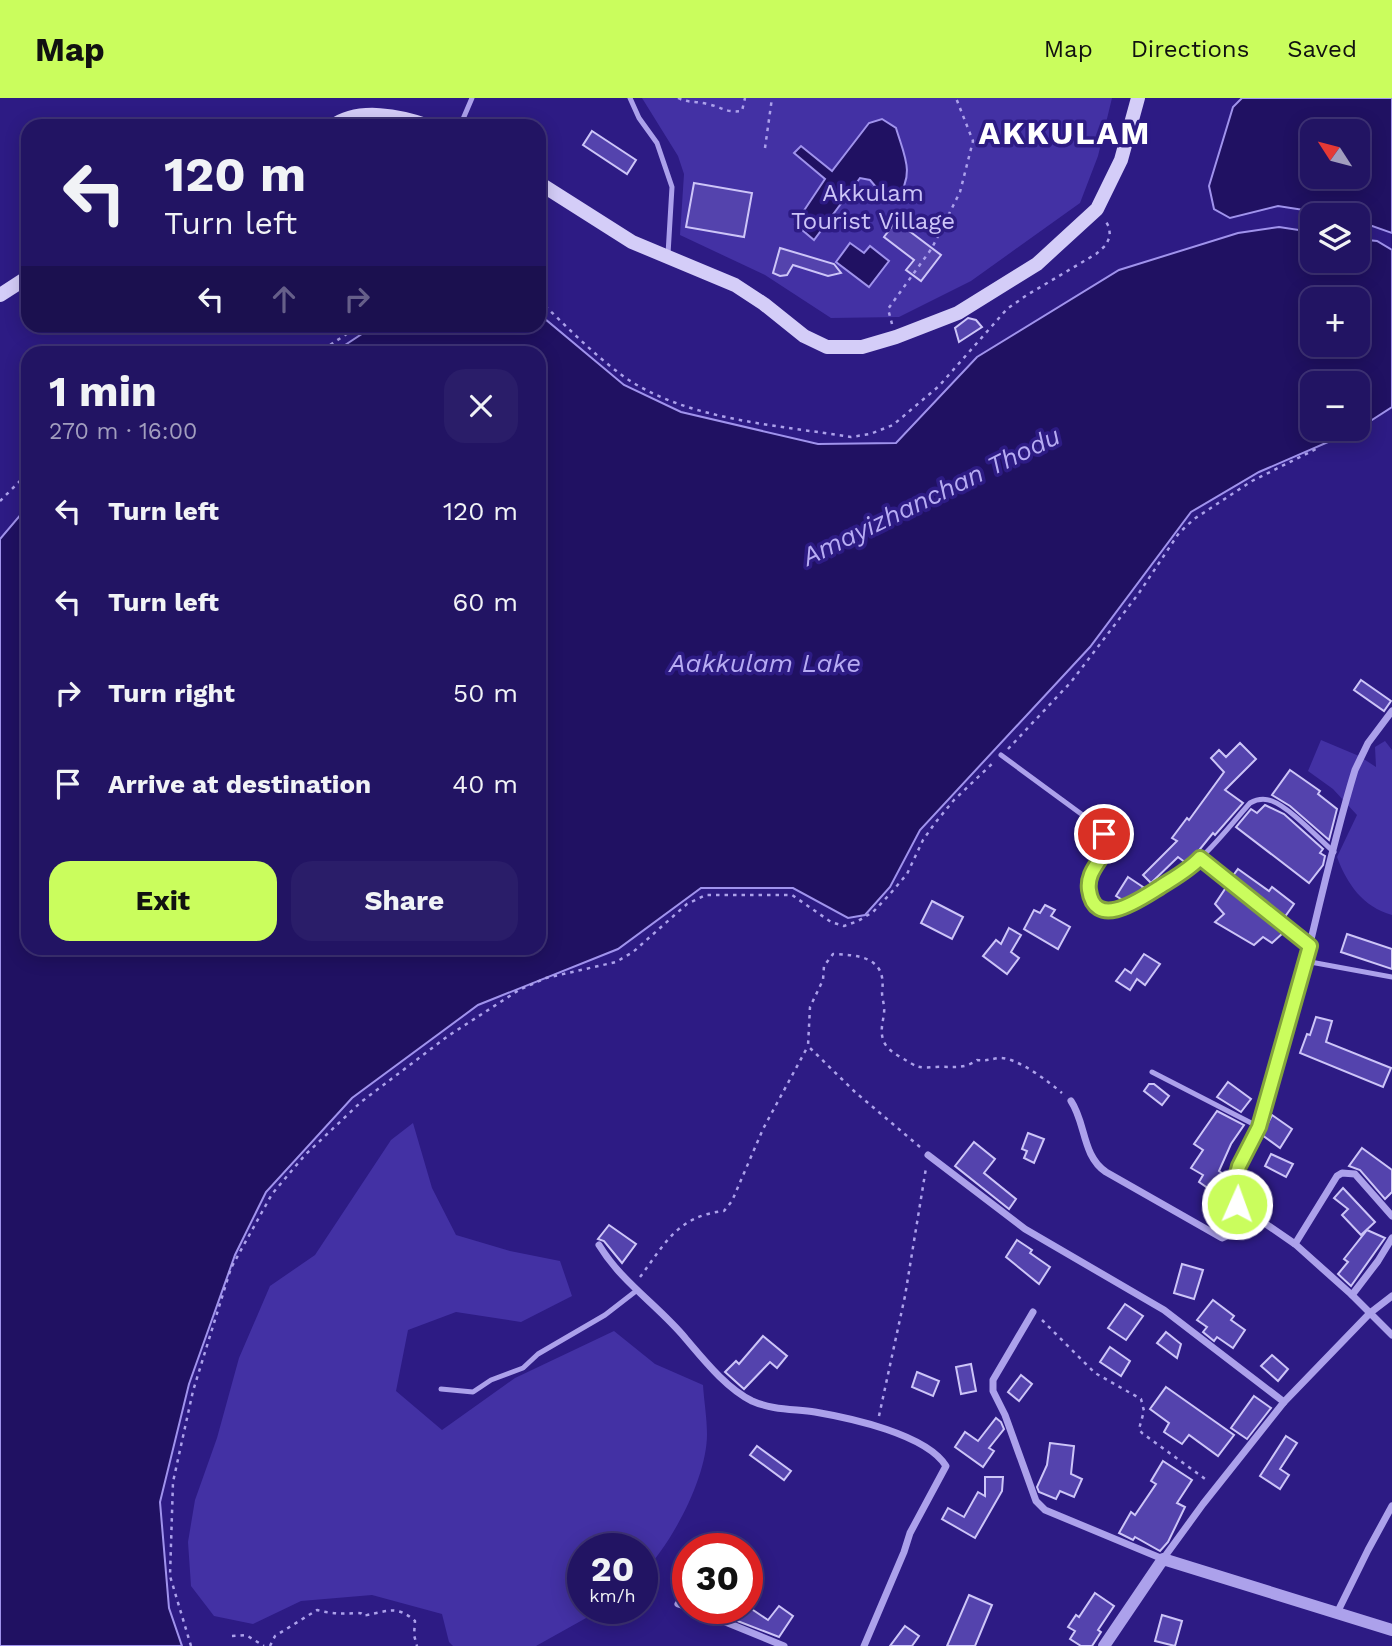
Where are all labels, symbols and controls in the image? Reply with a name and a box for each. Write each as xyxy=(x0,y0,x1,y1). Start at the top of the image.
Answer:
text: Map xyxy=(35,30,105,69)
text: Map xyxy=(1044,35,1093,63)
text: Directions xyxy=(1131,35,1249,63)
text: Saved xyxy=(1287,35,1357,63)
district label: AKKULAM xyxy=(979,114,1151,152)
north arrow xyxy=(1300,119,1370,189)
map controls xyxy=(1300,119,1370,441)
text: 120 m xyxy=(164,145,306,203)
icon: left xyxy=(49,147,140,238)
park label: Akkulam Tourist Village xyxy=(791,179,955,235)
button: layers xyxy=(1300,203,1370,273)
text: Turn left xyxy=(164,204,297,242)
icon: left xyxy=(192,280,230,318)
icon: ahead xyxy=(265,280,303,318)
icon: right xyxy=(338,280,376,318)
button: + xyxy=(1300,287,1370,357)
text: 1 min xyxy=(49,367,157,416)
button: close xyxy=(444,369,518,443)
button: − xyxy=(1300,371,1370,441)
text: 270 m · 16:00 xyxy=(49,418,197,445)
water label: Amayizhanchan Thodu xyxy=(796,420,1065,572)
icon: left xyxy=(49,492,87,530)
text: Turn left xyxy=(108,496,219,526)
text: 120 m xyxy=(443,496,518,526)
icon: left xyxy=(49,583,87,621)
text: Turn left xyxy=(108,587,219,617)
text: 60 m xyxy=(452,587,518,617)
water label: Aakkulam Lake xyxy=(668,648,861,678)
icon: right xyxy=(49,674,87,712)
text: Turn right xyxy=(108,678,235,708)
text: 50 m xyxy=(453,678,518,708)
icon: arrive xyxy=(49,765,87,803)
text: Arrive at destination xyxy=(108,769,371,799)
text: 40 m xyxy=(452,769,518,799)
pin xyxy=(1074,804,1134,864)
icon: arrive xyxy=(1085,815,1123,853)
button: Exit xyxy=(49,861,277,941)
button: Share xyxy=(291,861,518,941)
position arrow xyxy=(1200,1167,1274,1241)
speed limit sign: 30 xyxy=(672,1533,763,1624)
text: 20 xyxy=(591,1548,634,1590)
text: km/h xyxy=(589,1585,636,1606)

